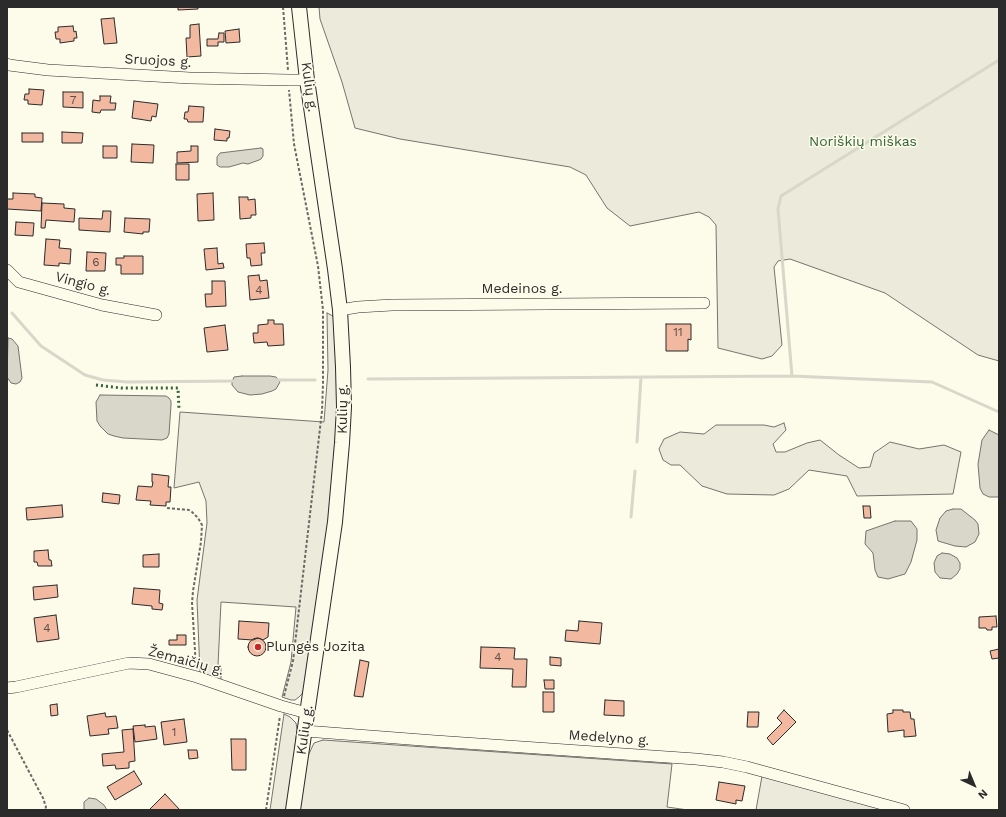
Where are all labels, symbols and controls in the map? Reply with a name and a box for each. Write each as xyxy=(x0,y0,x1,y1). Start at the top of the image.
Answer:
street label: Sruojos g. xyxy=(124,51,192,71)
street label: Kulių g. xyxy=(297,61,321,113)
house number: 7 xyxy=(70,93,76,107)
park label: Noriškių miškas xyxy=(809,134,917,150)
house number: 6 xyxy=(92,255,100,269)
street label: Vingio g. xyxy=(53,269,113,299)
street label: Medeinos g. xyxy=(482,281,562,297)
house number: 4 xyxy=(255,283,263,297)
house number: 11 xyxy=(673,325,683,339)
street label: Kulių g. xyxy=(334,384,352,434)
house number: 4 xyxy=(43,621,51,635)
place label: Plungės Jozita xyxy=(266,639,365,655)
marker: Plungės Jozita xyxy=(253,642,263,652)
street label: Žemaičių g. xyxy=(146,643,226,679)
house number: 4 xyxy=(494,650,502,664)
street label: Kulių g. xyxy=(293,704,317,756)
house number: 1 xyxy=(172,725,176,739)
street label: Medelyno g. xyxy=(568,727,650,749)
north arrow xyxy=(954,765,994,805)
text: N xyxy=(975,786,990,802)

